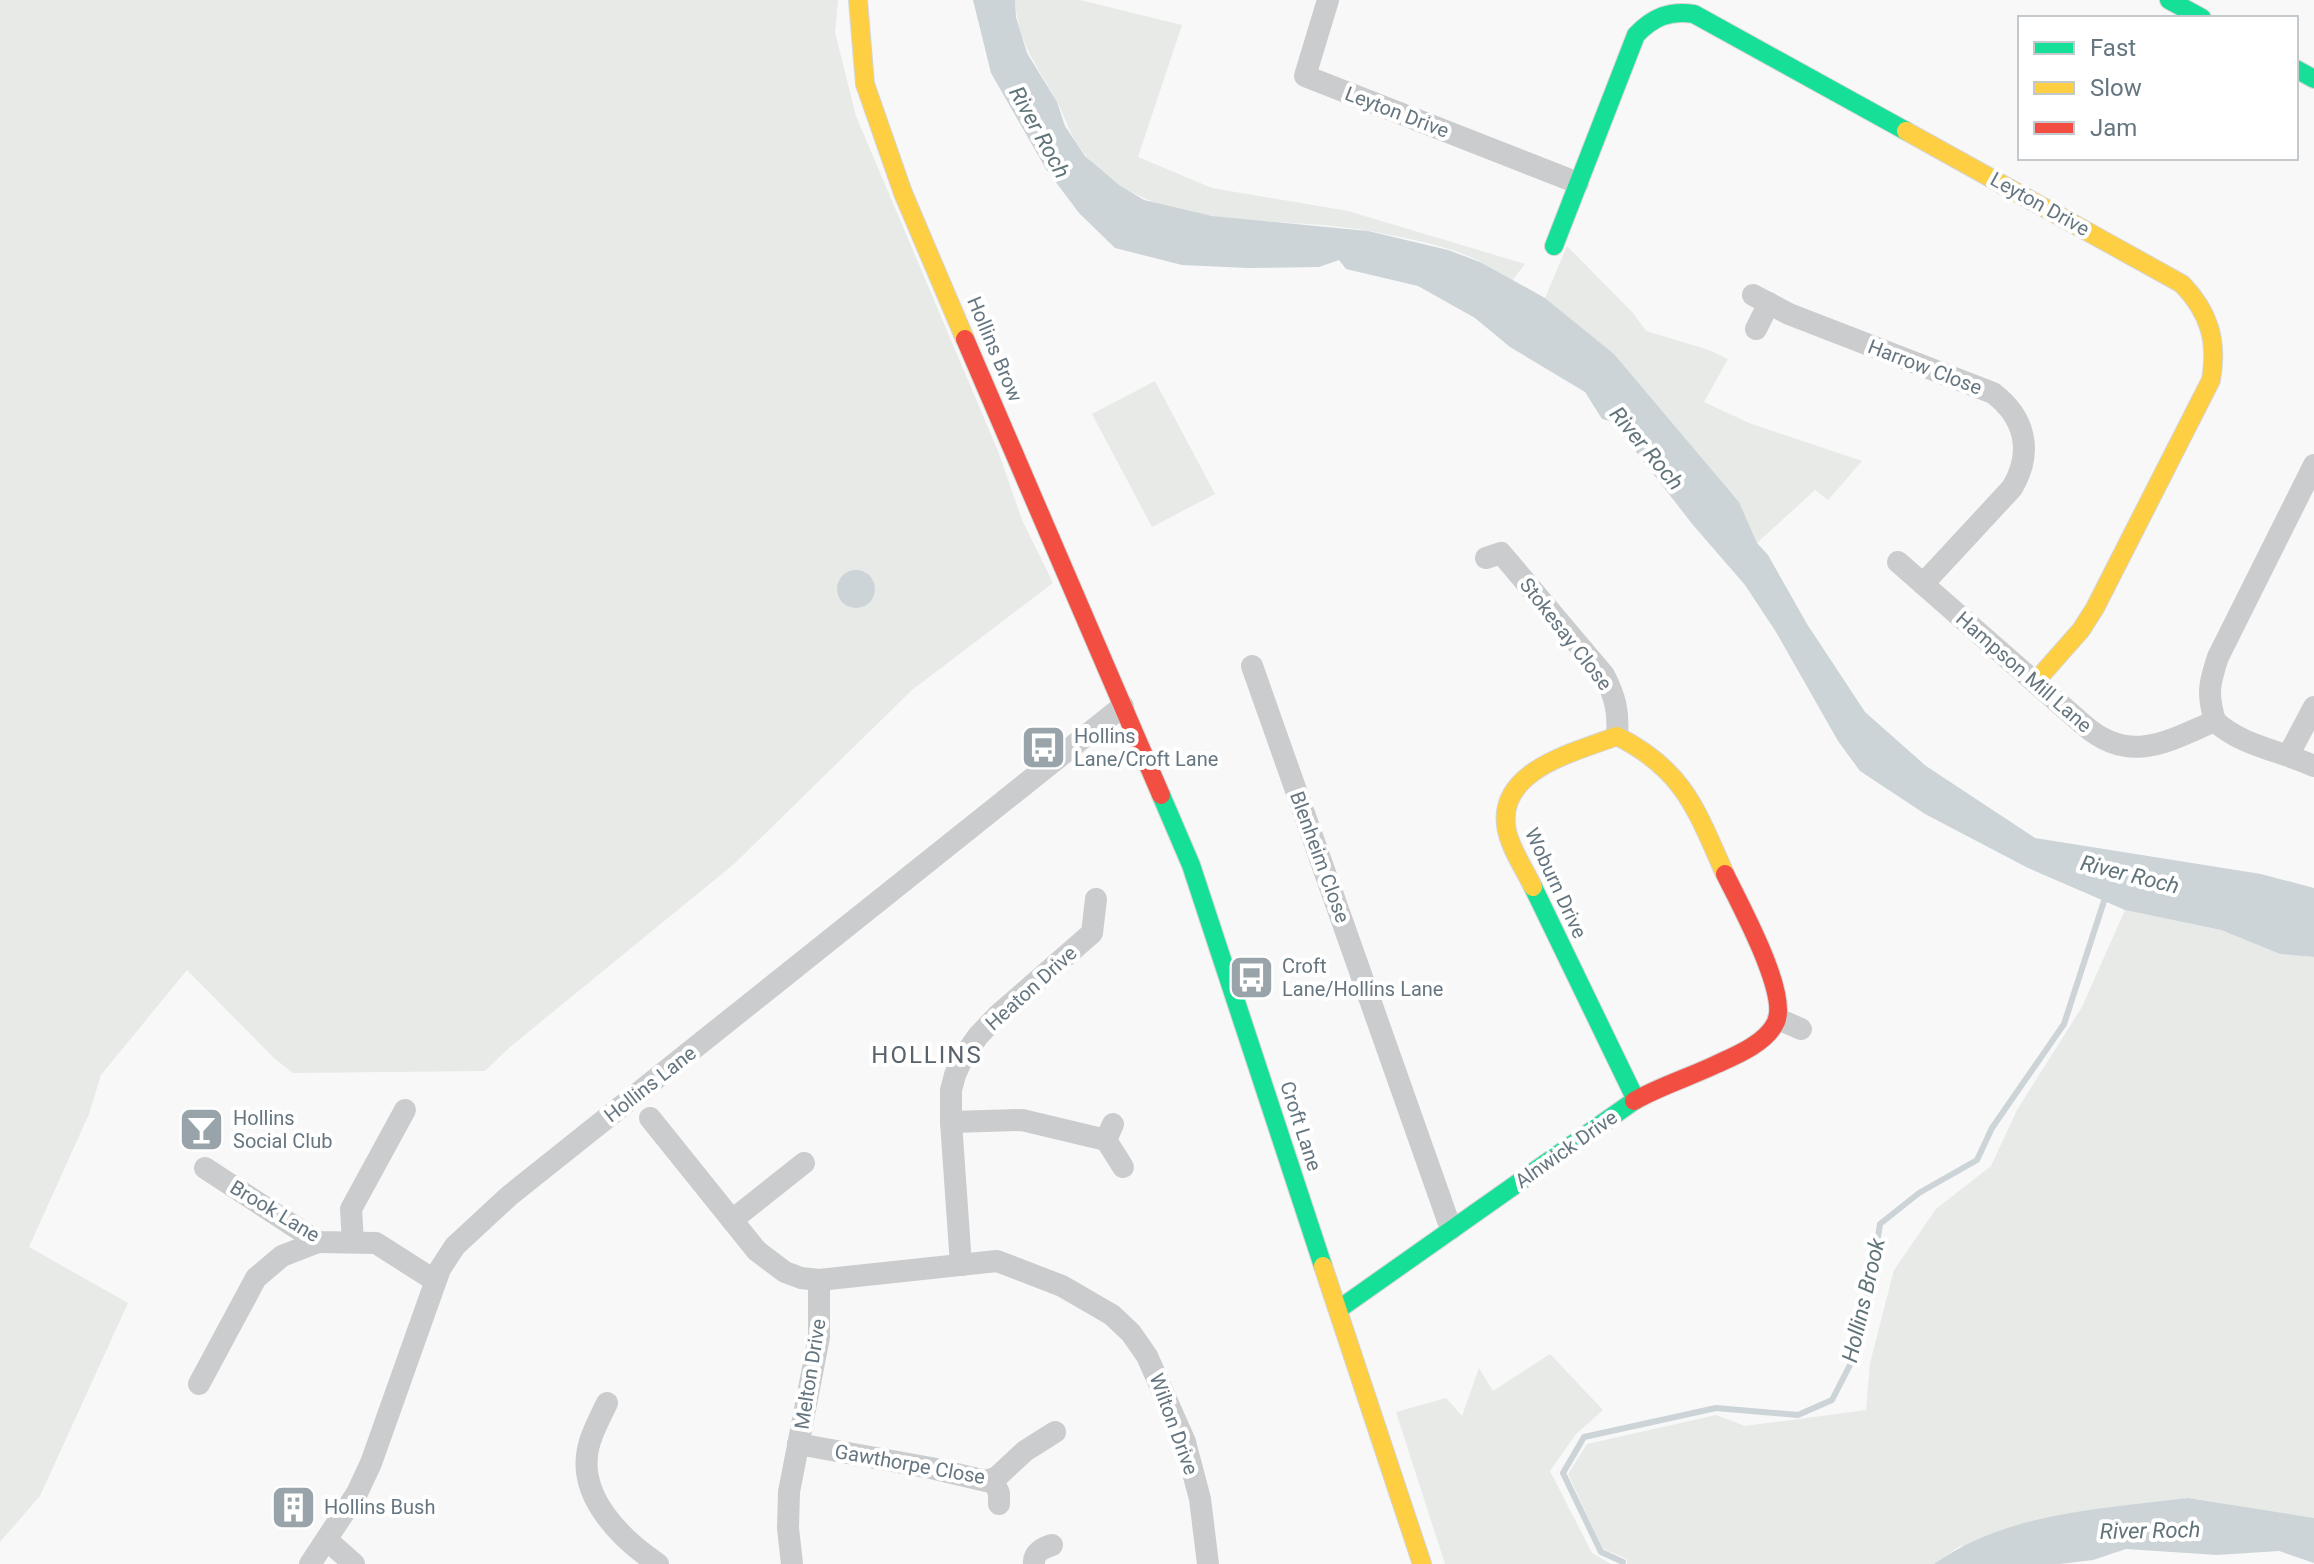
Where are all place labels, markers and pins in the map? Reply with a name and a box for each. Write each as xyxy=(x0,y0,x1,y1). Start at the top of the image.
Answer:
bus stop icon: Hollins Lane/Croft Lane xyxy=(1019,724,1067,772)
place label: Hollins Lane/Croft Lane xyxy=(1074,724,1218,771)
bus stop icon: Croft Lane/Hollins Lane xyxy=(1227,953,1275,1001)
place label: Croft Lane/Hollins Lane xyxy=(1282,954,1443,1001)
bar icon: Hollins Social Club xyxy=(178,1106,226,1154)
place label: Hollins Social Club xyxy=(233,1106,332,1153)
building icon: Hollins Bush xyxy=(269,1483,317,1531)
place label: Hollins Bush xyxy=(324,1495,435,1519)

